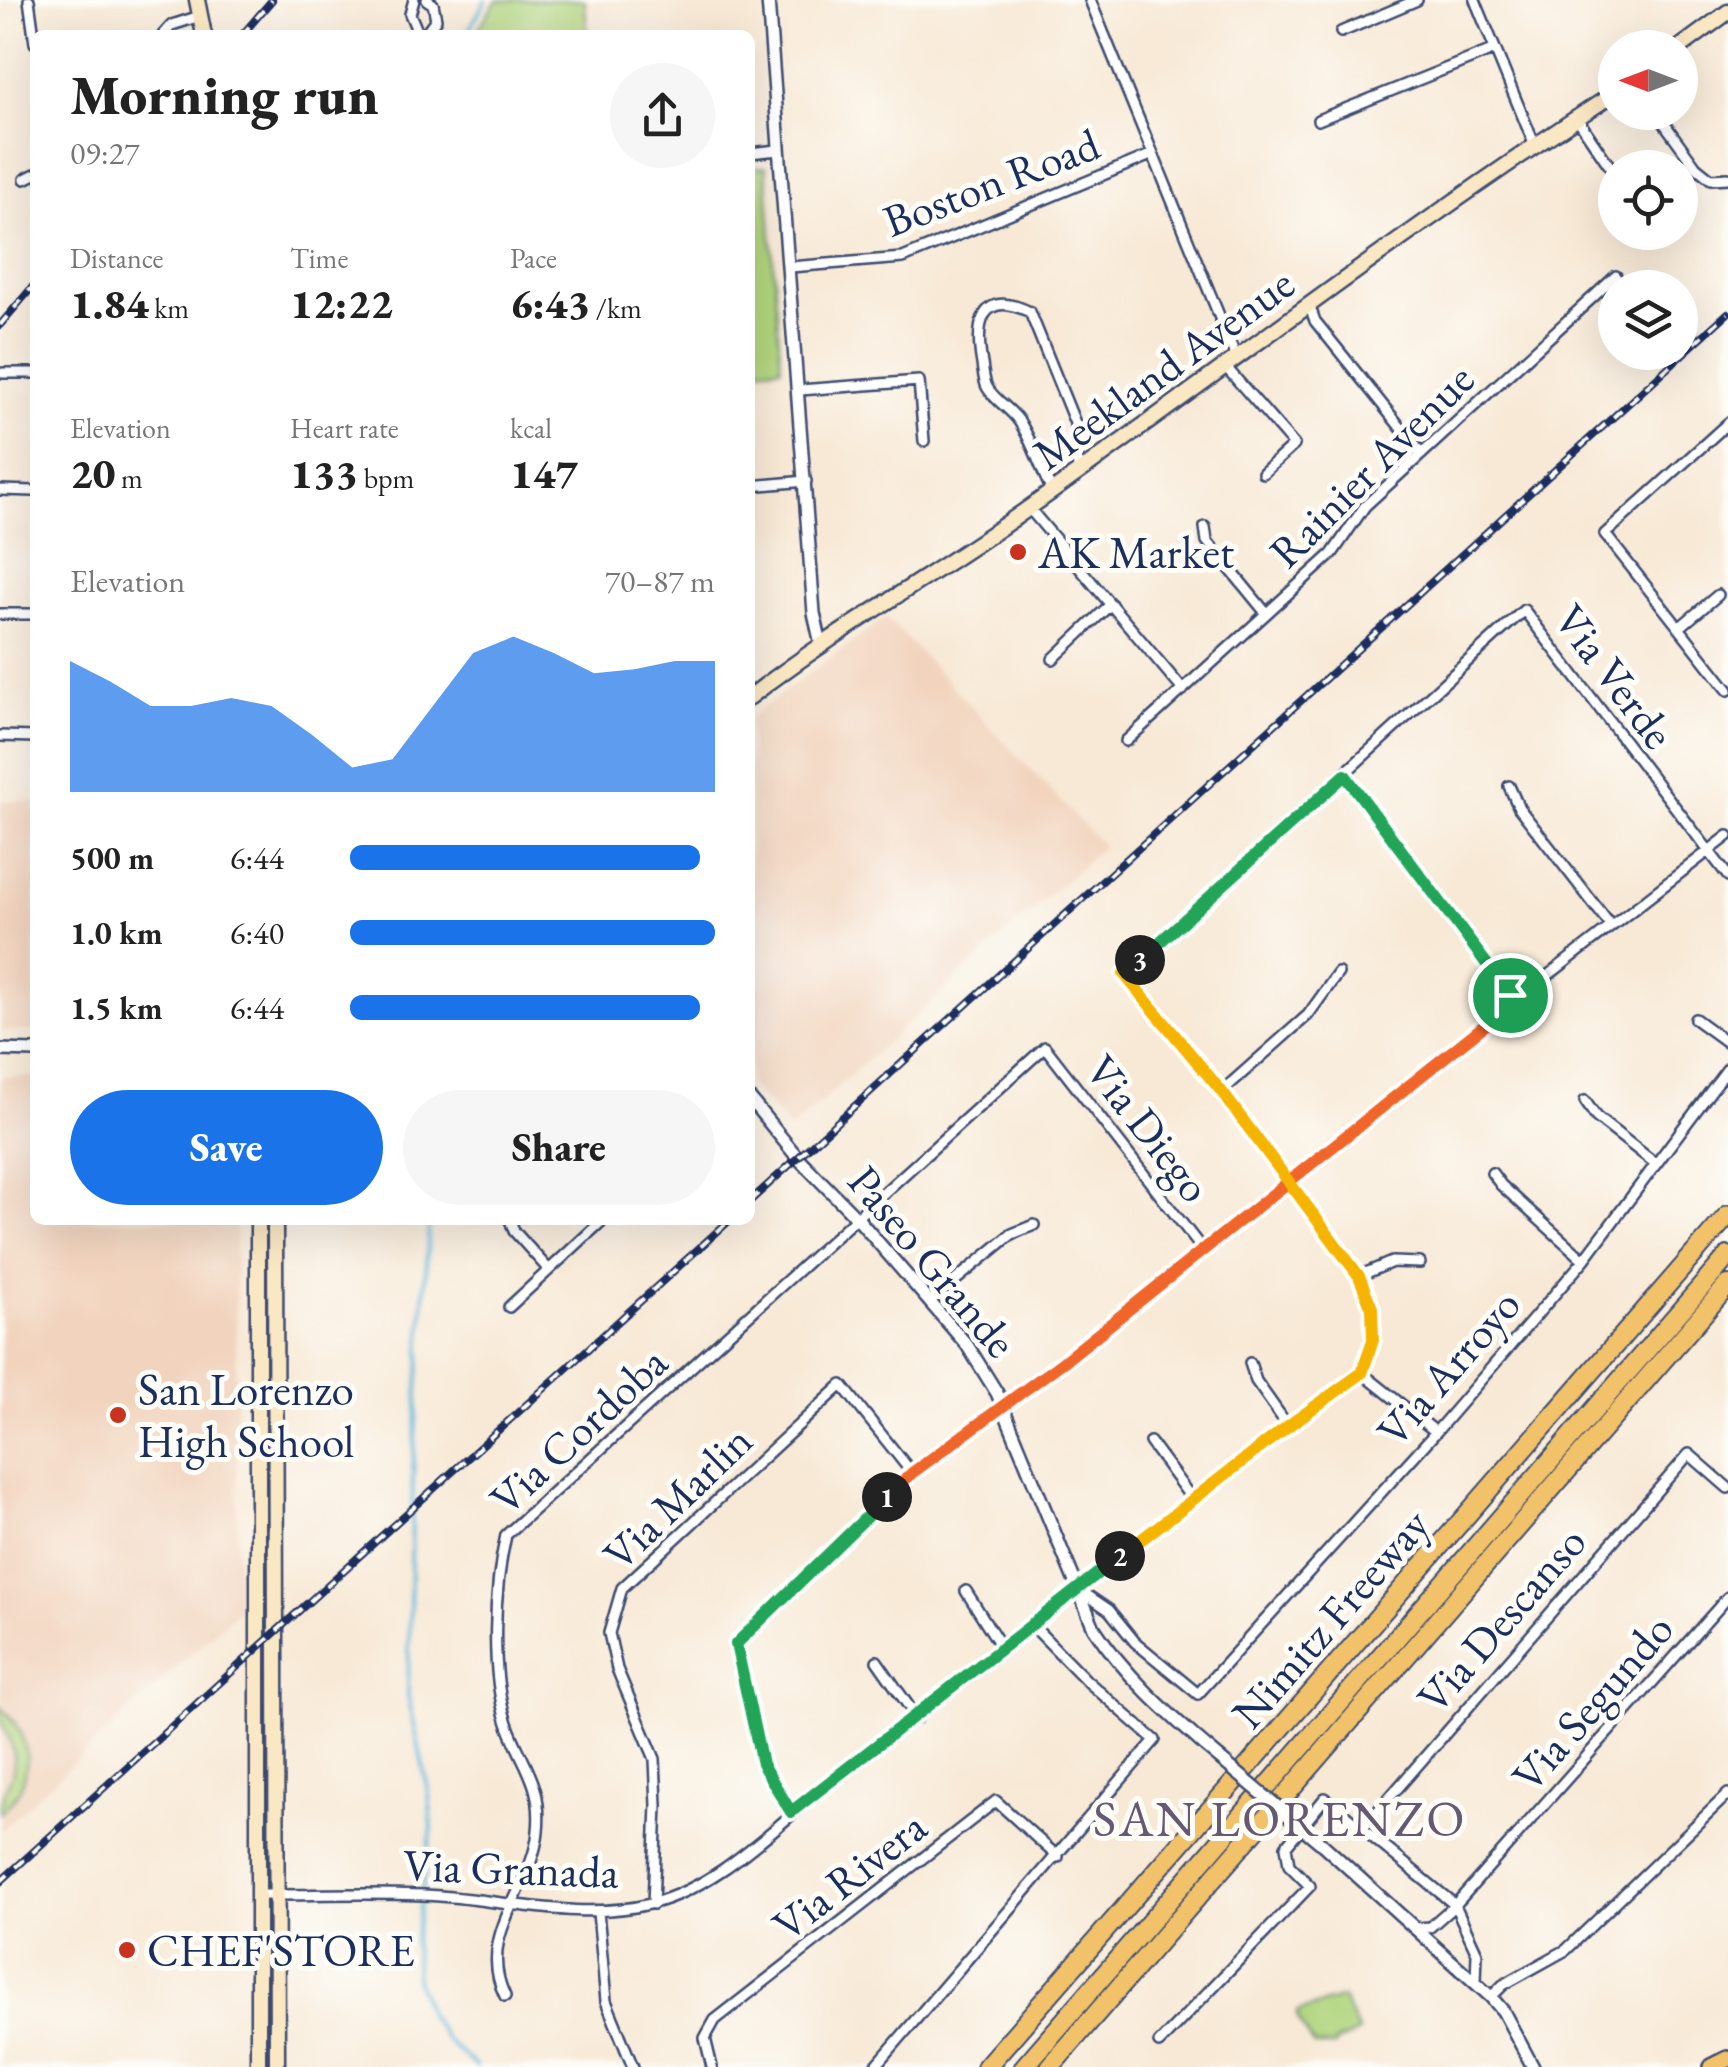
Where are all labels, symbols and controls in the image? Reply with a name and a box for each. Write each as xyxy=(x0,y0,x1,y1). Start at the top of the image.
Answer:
north arrow xyxy=(1598,30,1698,130)
map controls xyxy=(1598,30,1698,370)
text: Morning run xyxy=(70,59,379,130)
button: share xyxy=(610,63,715,168)
street label: Boston Road xyxy=(875,114,1107,250)
text: 09:27 xyxy=(70,132,139,174)
button: locate xyxy=(1598,150,1698,250)
text: Distance xyxy=(70,240,164,276)
text: Time xyxy=(290,240,348,276)
text: Pace xyxy=(510,240,557,276)
street label: Meekland Avenue xyxy=(1021,254,1305,482)
button: layers xyxy=(1598,270,1698,370)
text: 1.84 xyxy=(70,276,149,331)
text: 12:22 xyxy=(290,276,393,331)
text: 6:43 xyxy=(510,276,590,331)
text: km xyxy=(149,290,189,326)
text: /km xyxy=(590,290,642,326)
street label: Rainier Avenue xyxy=(1256,350,1486,580)
text: Elevation xyxy=(70,410,171,446)
text: Heart rate xyxy=(290,410,399,446)
text: kcal xyxy=(510,410,552,446)
text: 20 xyxy=(70,446,115,501)
text: 133 xyxy=(290,446,358,501)
text: 147 xyxy=(510,446,578,501)
text: m xyxy=(115,460,143,496)
text: bpm xyxy=(358,460,414,496)
place label: AK Market xyxy=(1037,523,1234,581)
marker: AK Market xyxy=(1007,541,1029,563)
text: Elevation xyxy=(70,560,185,602)
text: 70–87 m xyxy=(605,560,715,602)
street label: Via Verde xyxy=(1542,592,1688,760)
text: 500 m xyxy=(70,837,154,879)
text: 6:44 xyxy=(230,837,284,879)
text: 1.0 km xyxy=(70,912,163,954)
text: 6:40 xyxy=(230,912,284,954)
pin: 3 xyxy=(1115,935,1165,985)
text: 3 xyxy=(1133,942,1147,978)
pin xyxy=(1468,953,1553,1038)
icon: arrive xyxy=(1483,968,1538,1023)
text: 1.5 km xyxy=(70,987,163,1029)
text: 6:44 xyxy=(230,987,284,1029)
street label: Via Diego xyxy=(1073,1043,1225,1213)
button: Save xyxy=(70,1090,383,1205)
button: Share xyxy=(403,1090,715,1205)
street label: Paseo Grande xyxy=(836,1153,1030,1369)
street label: Via Arroyo xyxy=(1364,1276,1532,1458)
street label: Via Cordoba xyxy=(477,1333,679,1527)
place label: San Lorenzo High School xyxy=(138,1360,354,1470)
marker: San Lorenzo High School xyxy=(107,1404,129,1426)
street label: Via Marlin xyxy=(590,1412,764,1582)
pin: 1 xyxy=(862,1472,912,1522)
text: 1 xyxy=(880,1479,894,1515)
street label: Nimitz Freeway xyxy=(1219,1496,1442,1740)
street label: Via Descanso xyxy=(1404,1513,1598,1725)
pin: 2 xyxy=(1095,1531,1145,1581)
text: 2 xyxy=(1113,1538,1127,1574)
street label: Via Segundo xyxy=(1499,1601,1685,1803)
district label: SAN LORENZO xyxy=(1093,1786,1467,1851)
street label: Via Rivera xyxy=(760,1797,938,1953)
street label: Via Granada xyxy=(402,1835,620,1901)
place label: CHEF'STORE xyxy=(147,1921,415,1979)
marker: CHEF'STORE xyxy=(116,1939,138,1961)

